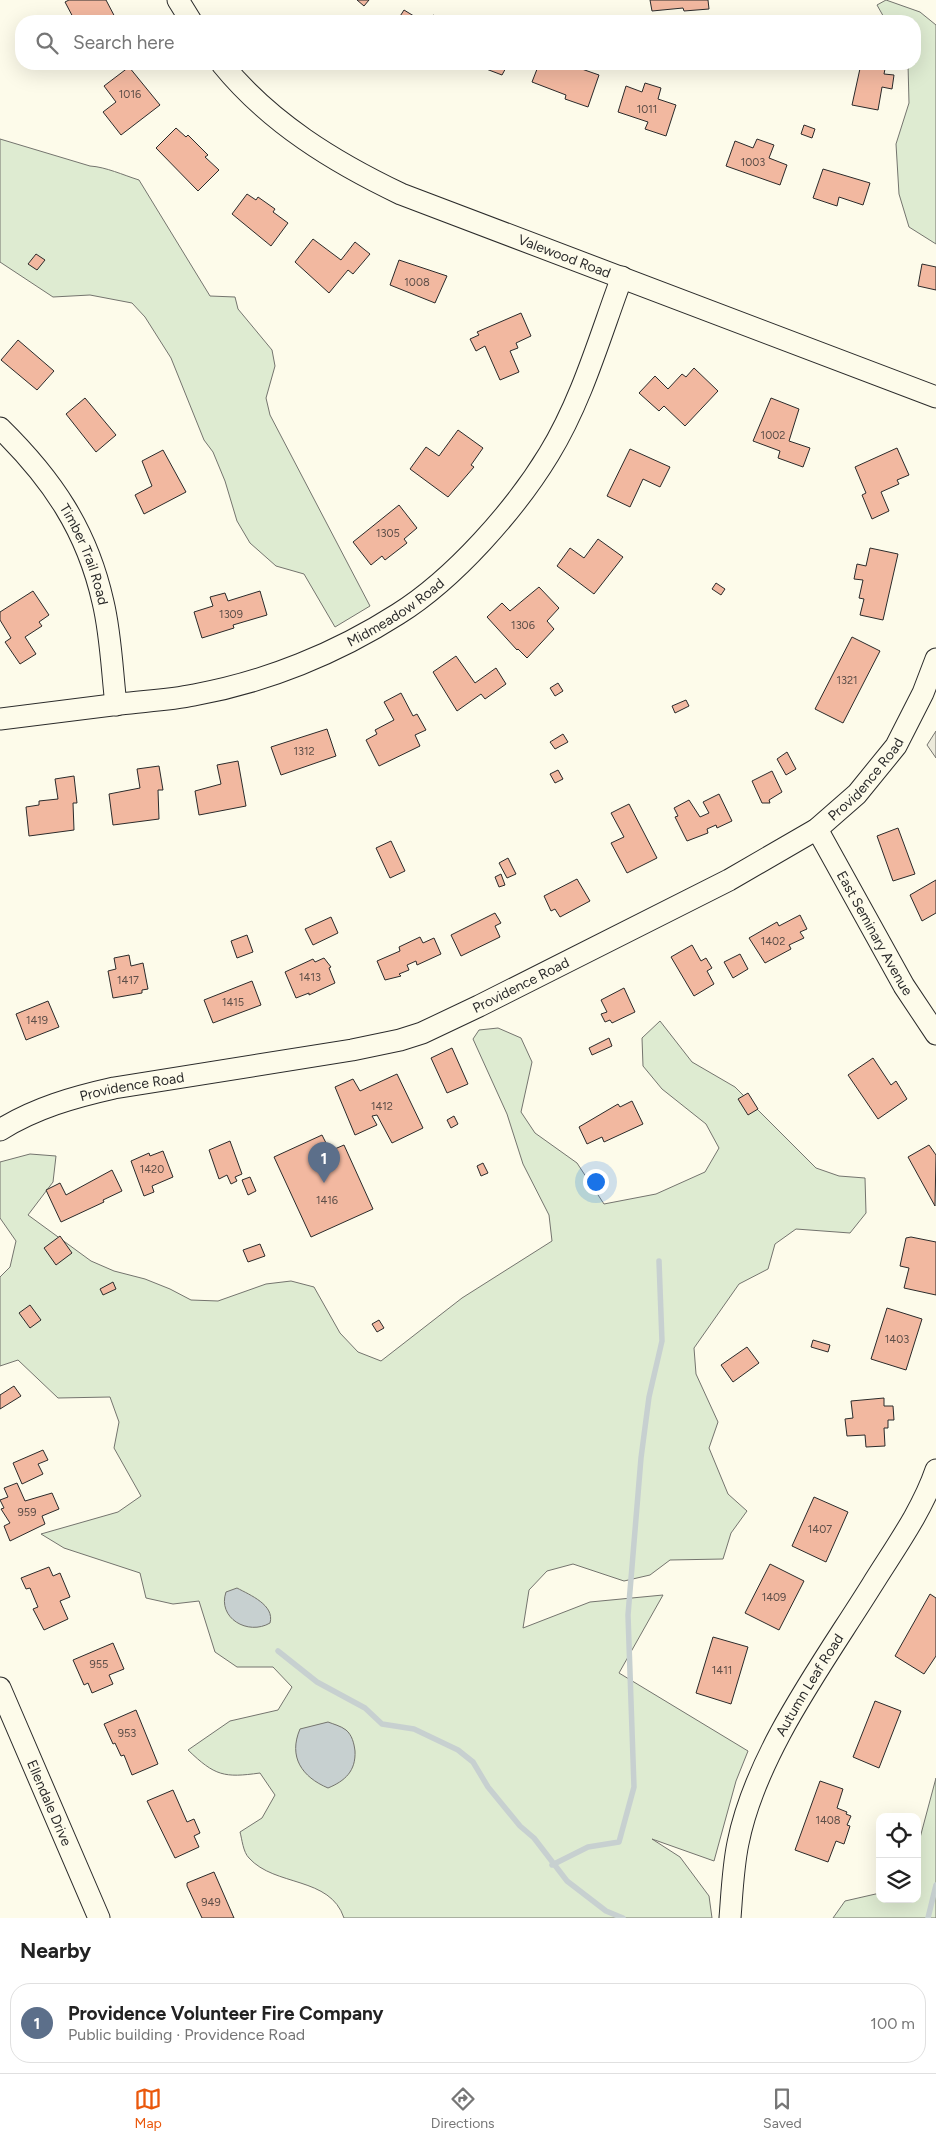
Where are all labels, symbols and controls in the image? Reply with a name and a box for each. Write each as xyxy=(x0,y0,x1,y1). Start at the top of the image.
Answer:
search box xyxy=(15,15,921,70)
icon: search xyxy=(33,29,61,57)
text: Search here xyxy=(73,31,175,54)
house number: 1016 xyxy=(119,88,141,101)
house number: 1011 xyxy=(637,103,657,116)
house number: 1003 xyxy=(741,156,765,169)
street label: Valewood Road xyxy=(516,231,613,281)
house number: 1008 xyxy=(404,276,430,289)
house number: 1002 xyxy=(761,429,785,442)
street label: Timber Trail Road xyxy=(56,500,112,606)
house number: 1305 xyxy=(376,527,400,540)
street label: Midmeadow Road xyxy=(344,574,447,650)
house number: 1309 xyxy=(219,608,243,621)
house number: 1306 xyxy=(511,619,535,632)
house number: 1321 xyxy=(836,674,858,687)
street label: Providence Road xyxy=(824,735,907,824)
house number: 1312 xyxy=(293,745,315,758)
street label: East Seminary Avenue xyxy=(833,868,917,999)
house number: 1402 xyxy=(761,935,785,948)
street label: Providence Road xyxy=(470,954,572,1016)
house number: 1413 xyxy=(299,971,321,984)
house number: 1417 xyxy=(117,974,139,987)
house number: 1415 xyxy=(222,996,244,1009)
house number: 1419 xyxy=(26,1014,48,1027)
street label: Providence Road xyxy=(78,1068,185,1105)
house number: 1412 xyxy=(371,1100,393,1113)
pin: 1 xyxy=(308,1142,340,1183)
house number: 1420 xyxy=(140,1163,164,1176)
your location xyxy=(583,1169,609,1195)
house number: 1416 xyxy=(316,1194,338,1207)
house number: 1403 xyxy=(885,1333,909,1346)
house number: 959 xyxy=(18,1506,36,1519)
house number: 1407 xyxy=(808,1523,832,1536)
house number: 1409 xyxy=(762,1591,786,1604)
street label: Autumn Leaf Road xyxy=(772,1630,847,1739)
house number: 955 xyxy=(90,1658,108,1671)
house number: 1411 xyxy=(712,1664,732,1677)
house number: 953 xyxy=(118,1727,136,1740)
street label: Ellendale Drive xyxy=(23,1757,76,1849)
map controls xyxy=(876,1813,921,1903)
button: locate xyxy=(876,1813,921,1858)
house number: 1408 xyxy=(815,1814,841,1827)
button: layers xyxy=(876,1858,921,1903)
house number: 949 xyxy=(201,1896,221,1909)
text: Nearby xyxy=(20,1938,91,1963)
text: Providence Volunteer Fire Company xyxy=(68,2002,383,2025)
text: 1 xyxy=(34,2014,40,2033)
text: 100 m xyxy=(870,2014,915,2033)
text: Public building · Providence Road xyxy=(68,2025,305,2044)
tab: Map xyxy=(134,2085,162,2132)
tab: Directions xyxy=(431,2085,495,2132)
tab: Saved xyxy=(763,2085,802,2132)

